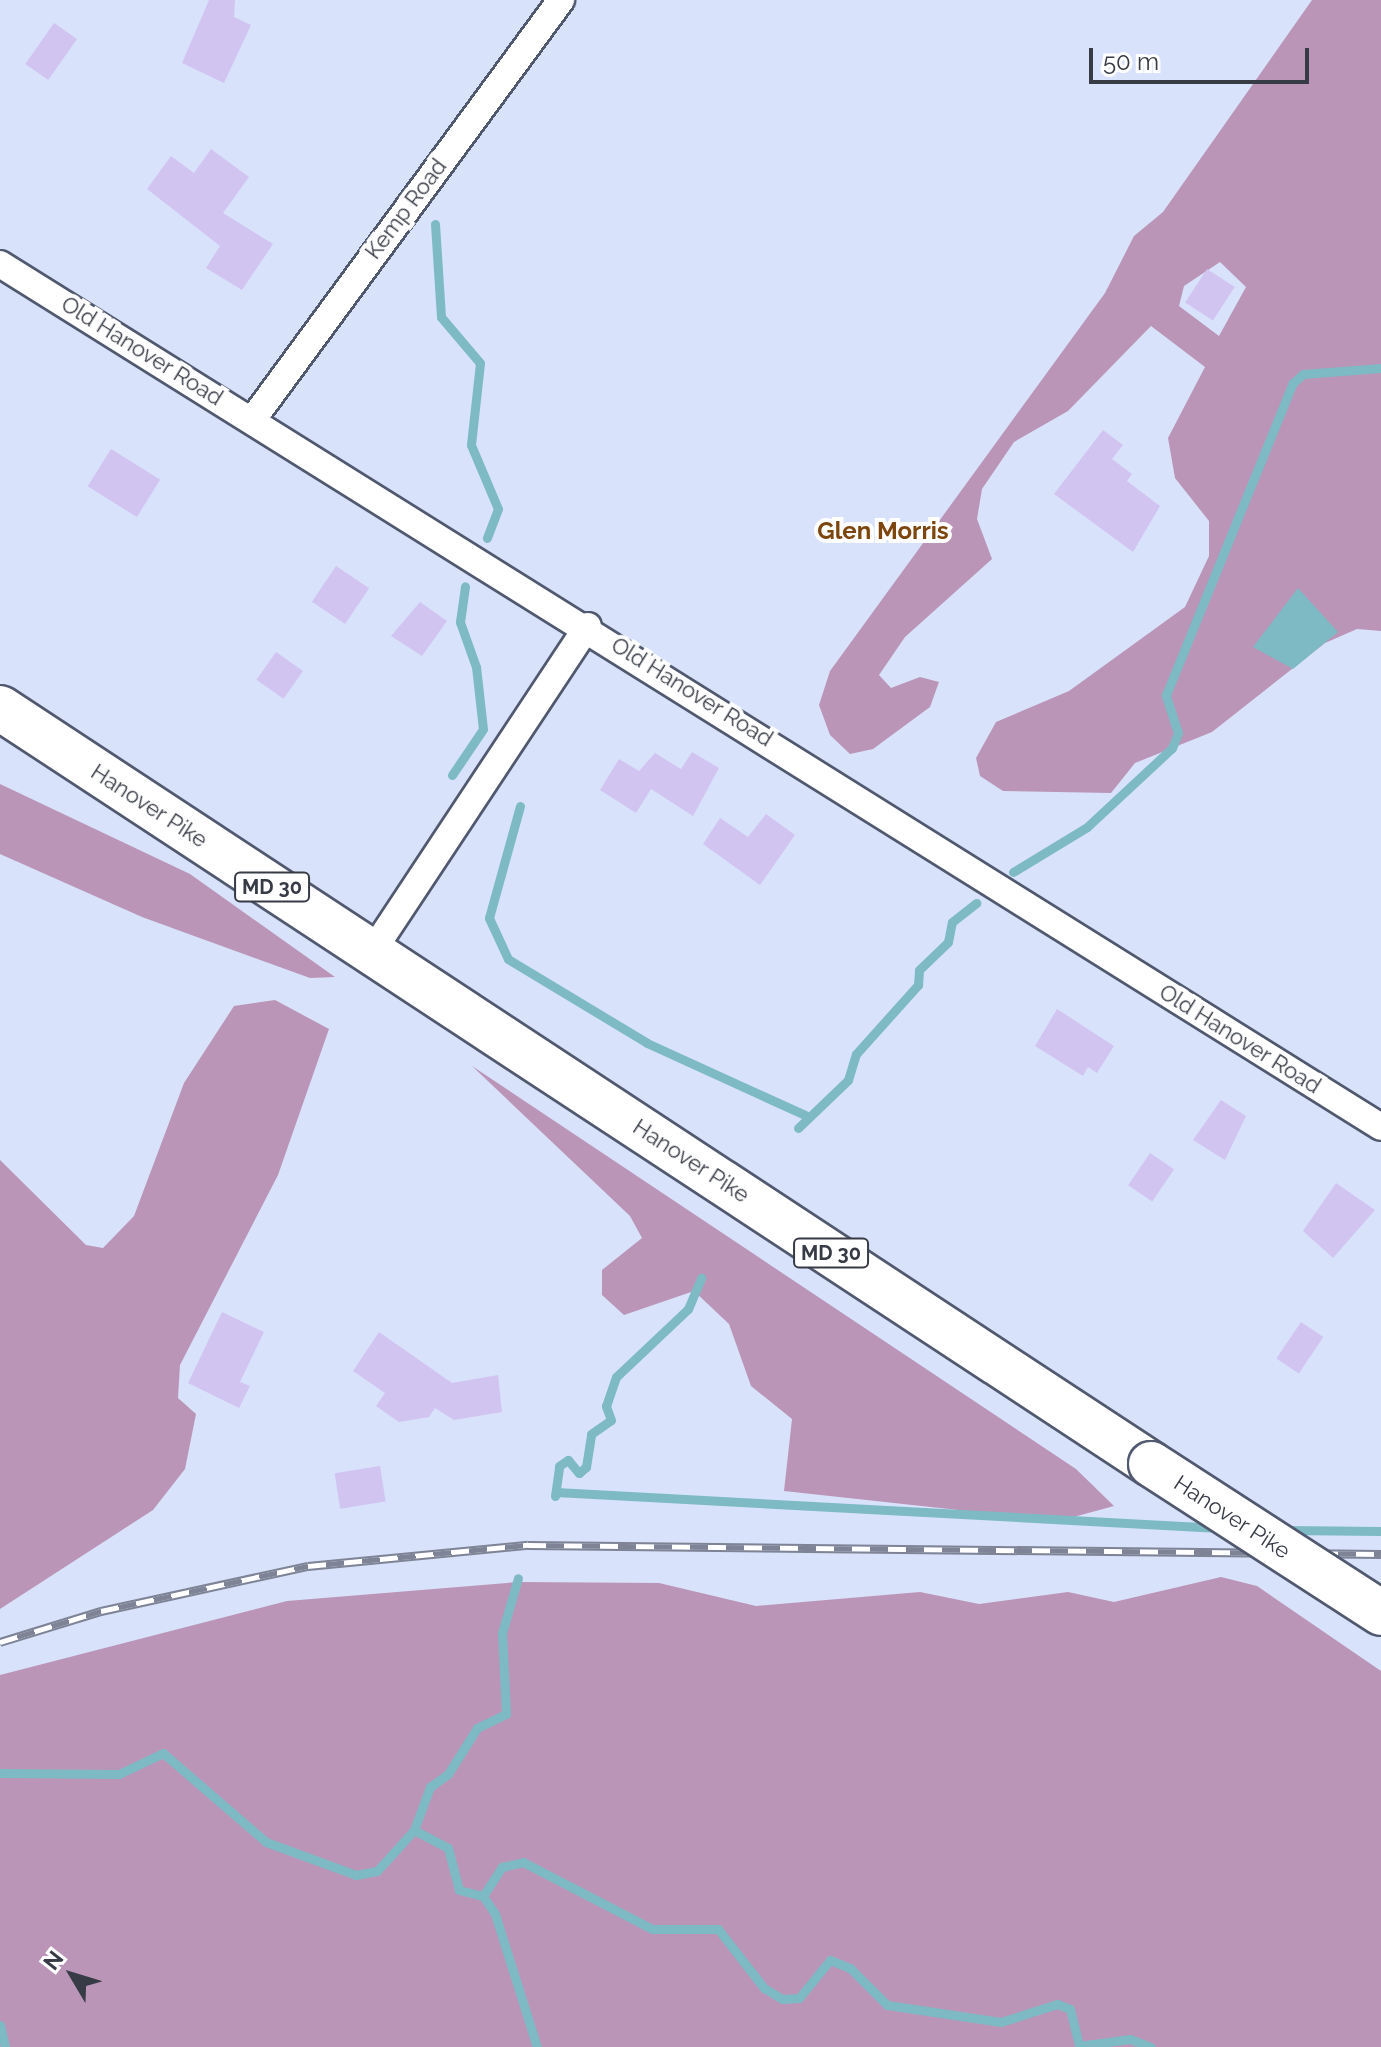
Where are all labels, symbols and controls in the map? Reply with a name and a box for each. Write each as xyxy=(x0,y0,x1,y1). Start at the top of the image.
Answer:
scale bar xyxy=(1093,32,1313,82)
text: 50 m xyxy=(1103,47,1159,76)
street label: Kemp Road xyxy=(360,154,452,264)
street label: Old Hanover Road xyxy=(56,291,228,411)
district label: Glen Morris xyxy=(817,517,949,545)
street label: Old Hanover Road xyxy=(606,632,778,752)
street label: Hanover Pike xyxy=(86,759,212,853)
road number: MD 30 xyxy=(234,871,310,903)
street label: Old Hanover Road xyxy=(1154,979,1326,1099)
street label: Hanover Pike xyxy=(628,1114,754,1208)
road number: MD 30 xyxy=(793,1237,869,1269)
street label: Hanover Pike xyxy=(1169,1470,1295,1564)
north arrow xyxy=(32,1935,112,2015)
text: N xyxy=(38,1946,68,1975)

